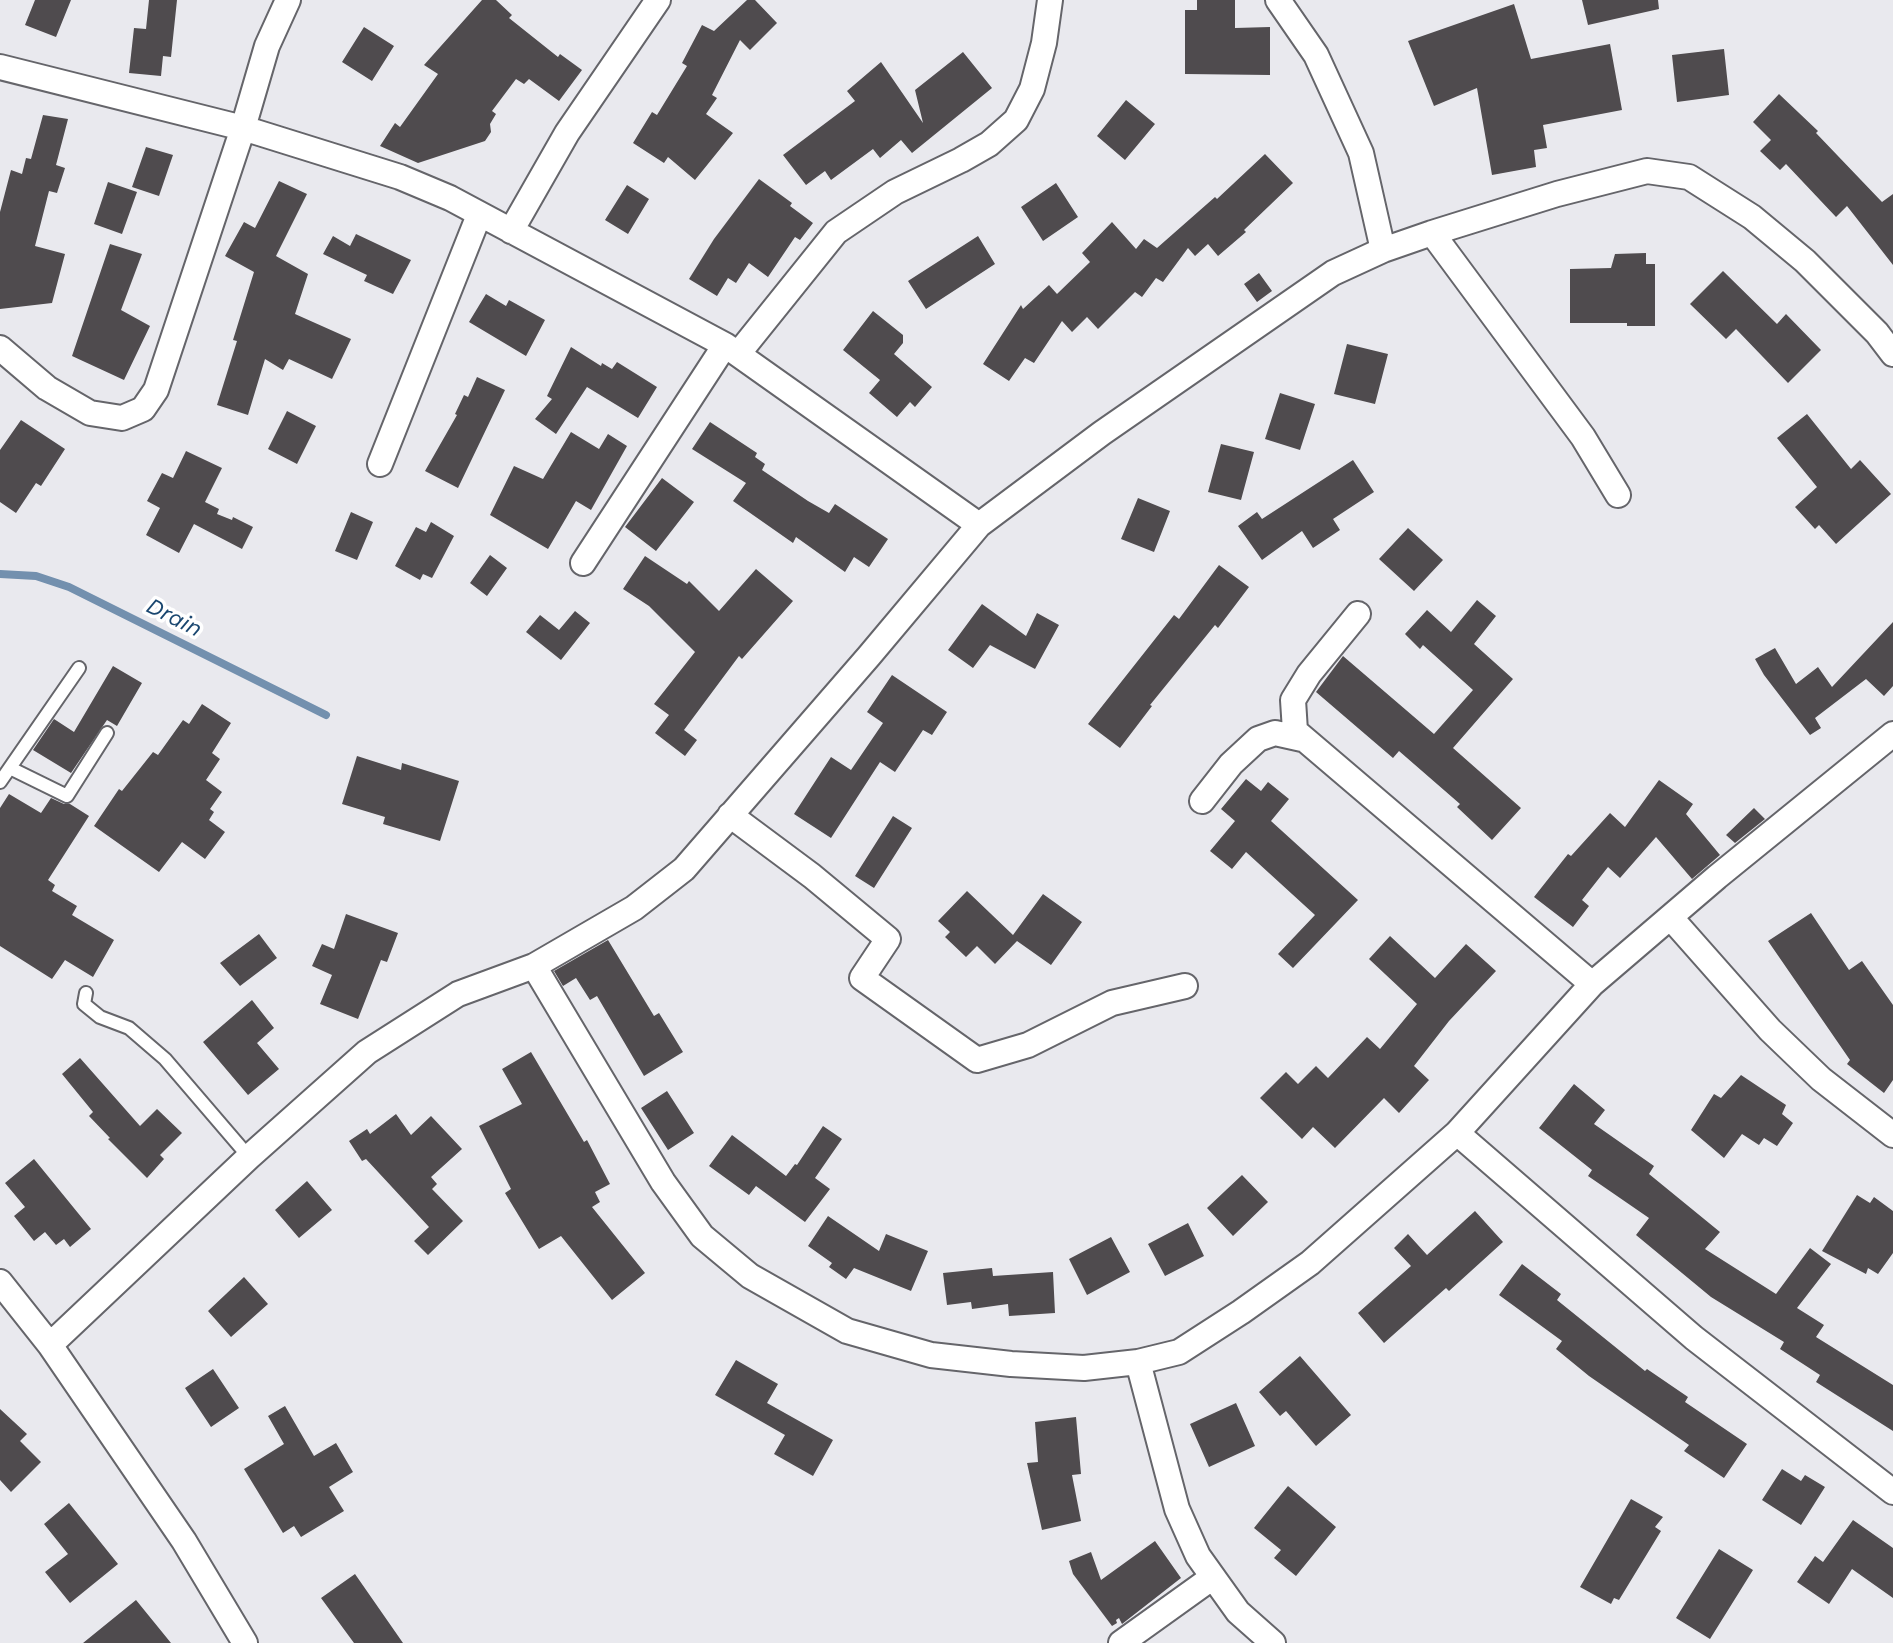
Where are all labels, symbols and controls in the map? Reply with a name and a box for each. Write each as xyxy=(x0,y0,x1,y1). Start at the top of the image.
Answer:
water label: Drain xyxy=(142,592,206,644)

